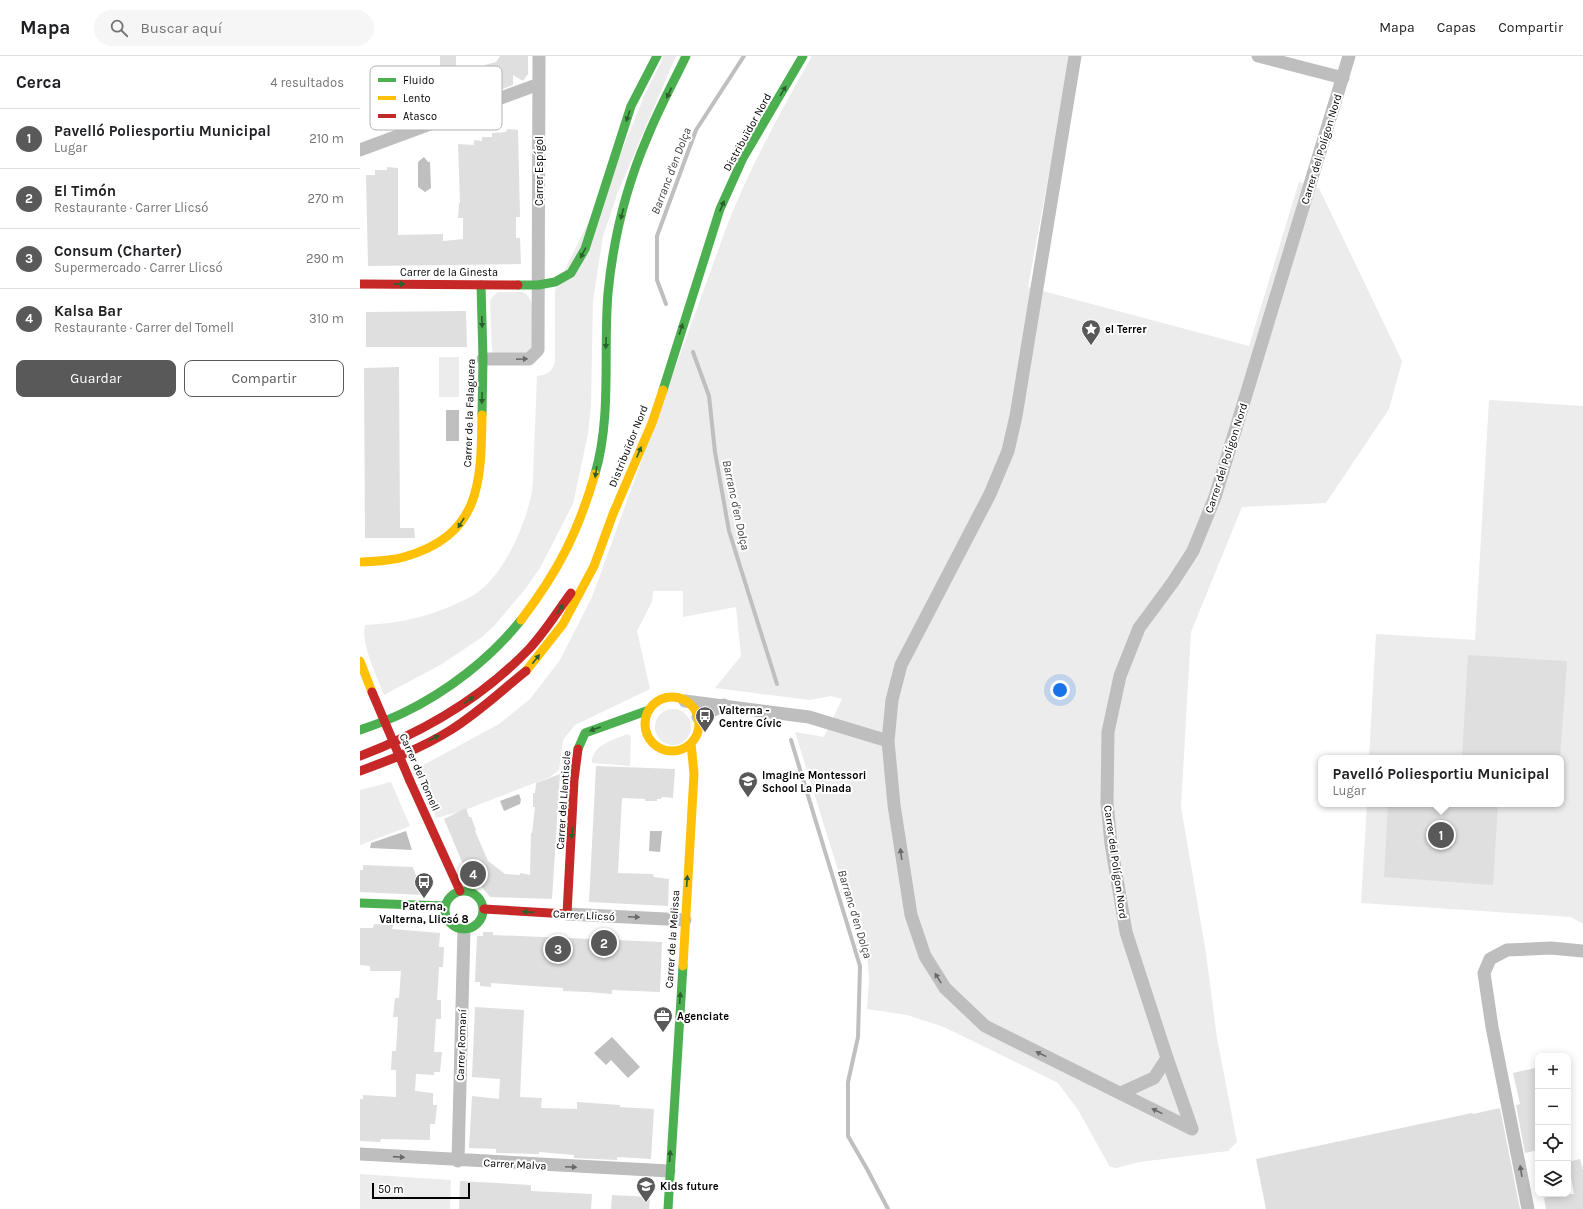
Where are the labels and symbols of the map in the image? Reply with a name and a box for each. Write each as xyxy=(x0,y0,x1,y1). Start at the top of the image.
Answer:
legend xyxy=(370,66,502,130)
text: Fluido xyxy=(403,74,434,87)
one-way arrow xyxy=(779,86,787,96)
one-way arrow xyxy=(666,88,672,99)
street label: Distribuïdor Nord xyxy=(721,91,774,174)
text: Lento xyxy=(403,92,431,105)
street label: Carrer del Polígon Nord xyxy=(1298,92,1344,206)
text: Atasco xyxy=(403,110,437,123)
one-way arrow xyxy=(625,111,631,123)
water label: Barranc d'en Dolça xyxy=(648,126,694,216)
street label: Carrer Espígol xyxy=(533,136,546,206)
one-way arrow xyxy=(719,199,725,211)
one-way arrow xyxy=(619,208,625,221)
one-way arrow xyxy=(580,247,586,259)
street label: Carrer de la Ginesta xyxy=(400,266,498,279)
one-way arrow xyxy=(393,281,406,287)
one-way arrow xyxy=(479,316,485,329)
place icon: el Terrer xyxy=(1080,318,1102,346)
one-way arrow xyxy=(679,323,685,335)
place label: el Terrer xyxy=(1105,323,1147,336)
one-way arrow xyxy=(603,337,609,350)
one-way arrow xyxy=(516,356,528,363)
street label: Carrer de la Falaguera xyxy=(461,358,478,468)
one-way arrow xyxy=(479,392,486,404)
street label: Carrer del Polígon Nord xyxy=(1203,402,1250,515)
street label: Distribuïdor Nord xyxy=(606,403,651,489)
one-way arrow xyxy=(636,447,642,458)
water label: Barranc d'en Dolça xyxy=(720,459,752,551)
one-way arrow xyxy=(593,466,599,478)
one-way arrow xyxy=(457,517,464,529)
one-way arrow xyxy=(556,603,564,614)
one-way arrow xyxy=(532,653,540,664)
your location xyxy=(1050,680,1070,700)
one-way arrow xyxy=(463,696,474,704)
place label: Valterna - Centre Cívic xyxy=(719,704,782,730)
bus stop icon: Valterna - Centre Cívic xyxy=(694,705,716,733)
one-way arrow xyxy=(588,727,600,733)
street label: Carrer del Tomell xyxy=(397,731,442,813)
one-way arrow xyxy=(428,735,440,741)
street label: Carrer del Llentiscle xyxy=(554,750,573,850)
place label: Imagine Montessori School La Pinada xyxy=(762,769,866,795)
school or university icon: Imagine Montessori School La Pinada xyxy=(737,770,759,798)
street label: Carrer del Polígon Nord xyxy=(1101,804,1130,920)
pin: 1 xyxy=(1428,820,1454,850)
one-way arrow xyxy=(568,827,575,839)
one-way arrow xyxy=(898,848,904,861)
pin: 4 xyxy=(460,859,486,889)
water label: Barranc d'en Dolça xyxy=(835,868,875,960)
bus stop icon: Paterna, Valterna, Llicsó 8 xyxy=(413,871,435,899)
one-way arrow xyxy=(684,875,691,887)
street label: Carrer de la Melissa xyxy=(663,889,682,989)
place label: Paterna, Valterna, Llicsó 8 xyxy=(379,900,469,926)
street label: Carrer Llicsó xyxy=(553,907,615,924)
one-way arrow xyxy=(522,908,534,915)
one-way arrow xyxy=(628,914,640,921)
pin: 2 xyxy=(591,928,617,958)
pin: 3 xyxy=(545,934,571,964)
one-way arrow xyxy=(935,972,942,983)
one-way arrow xyxy=(677,991,683,1004)
office icon: Agenciate xyxy=(652,1005,674,1033)
street label: Carrer Romaní xyxy=(454,1008,469,1081)
place label: Agenciate xyxy=(677,1010,729,1023)
one-way arrow xyxy=(1035,1050,1047,1057)
one-way arrow xyxy=(1152,1108,1163,1114)
one-way arrow xyxy=(667,1150,674,1162)
one-way arrow xyxy=(393,1154,405,1161)
street label: Carrer Malva xyxy=(483,1156,547,1173)
one-way arrow xyxy=(565,1163,577,1170)
one-way arrow xyxy=(1518,1165,1524,1177)
school or university icon: Kids future xyxy=(635,1175,657,1203)
place label: Kids future xyxy=(660,1180,719,1193)
scale bar xyxy=(372,1181,470,1200)

